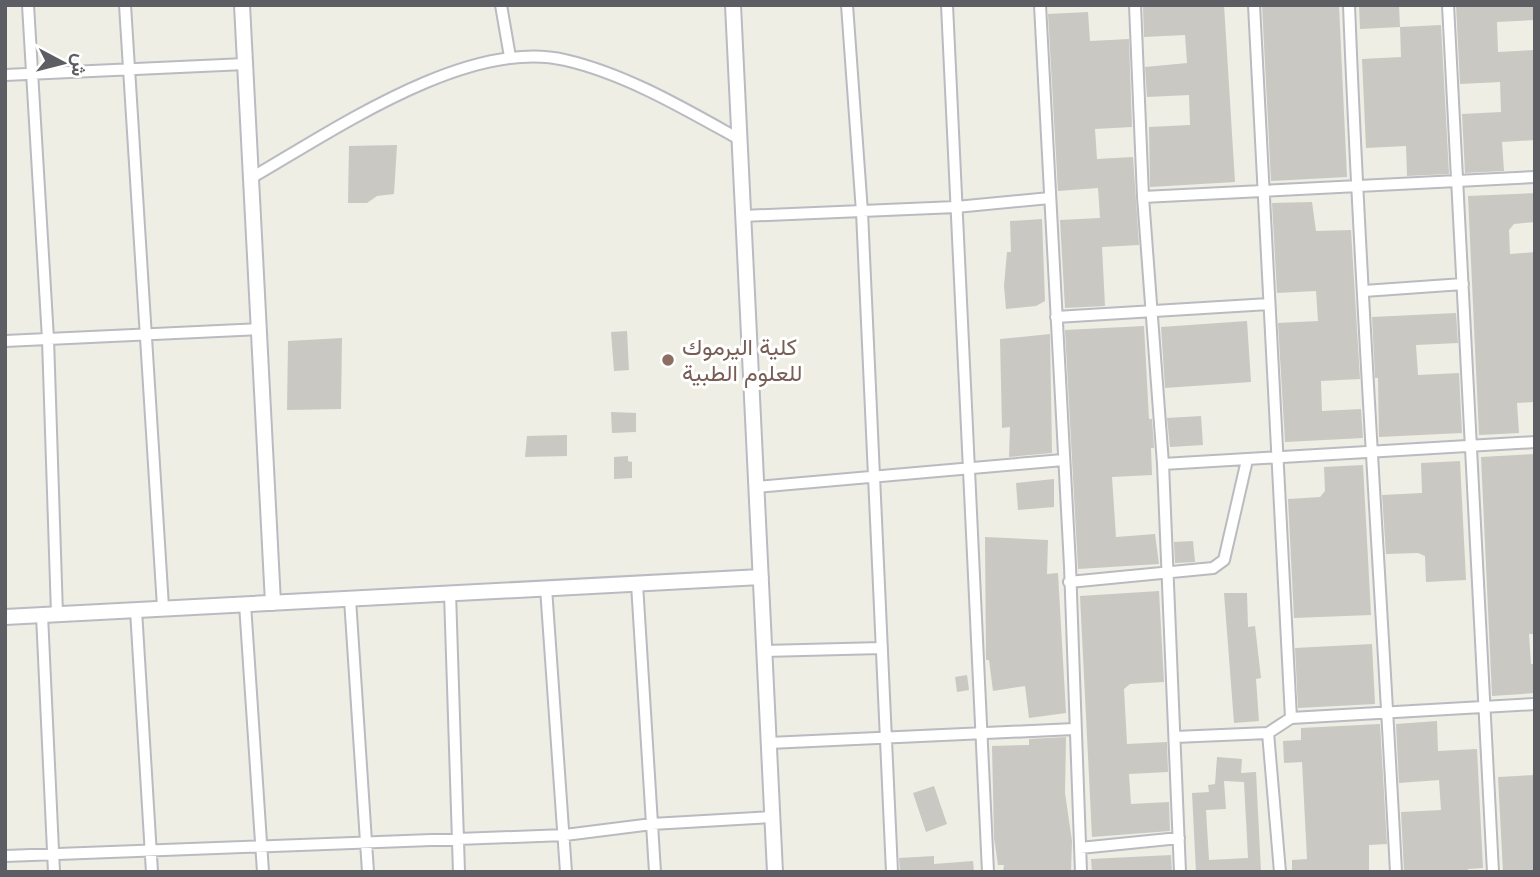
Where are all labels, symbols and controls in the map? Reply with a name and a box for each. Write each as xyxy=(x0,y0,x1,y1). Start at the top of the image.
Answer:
north arrow xyxy=(28,28,98,98)
text: ش xyxy=(67,52,93,78)
place label: كلية اليرموك للعلوم الطبية xyxy=(682,332,802,388)
marker: كلية اليرموك للعلوم الطبية xyxy=(660,352,676,368)

